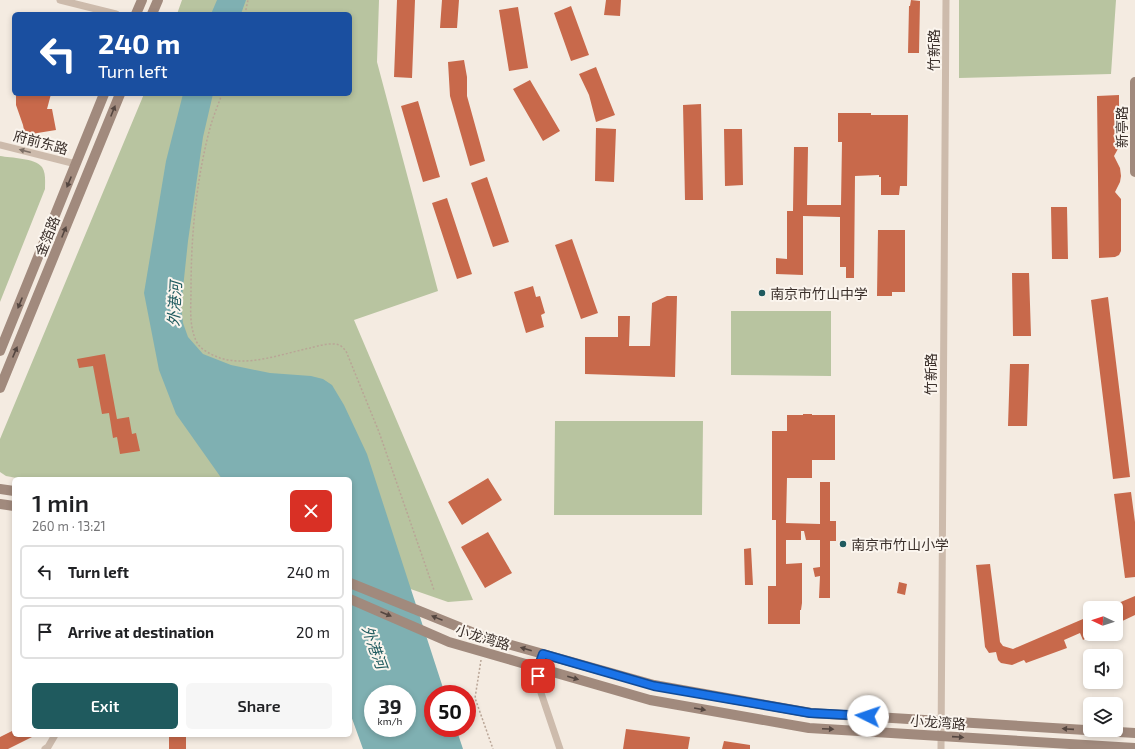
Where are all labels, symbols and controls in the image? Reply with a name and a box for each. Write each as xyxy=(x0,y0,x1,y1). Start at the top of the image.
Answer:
text: 240 m xyxy=(98,26,181,60)
icon: left xyxy=(32,28,84,80)
street label: 竹新路 xyxy=(925,29,942,71)
text: Turn left xyxy=(98,60,168,82)
one-way arrow xyxy=(110,105,116,117)
street label: 新亭路 xyxy=(1113,106,1130,148)
street label: 府前东路 xyxy=(12,127,70,157)
one-way arrow xyxy=(18,148,30,154)
one-way arrow xyxy=(65,177,71,189)
street label: 金箔路 xyxy=(31,213,63,259)
one-way arrow xyxy=(61,226,67,237)
water label: 外港河 xyxy=(164,278,184,327)
place label: 南京市竹山中学 xyxy=(770,285,868,302)
marker: 南京市竹山中学 xyxy=(757,288,767,298)
one-way arrow xyxy=(16,297,22,309)
one-way arrow xyxy=(12,347,18,358)
street label: 竹新路 xyxy=(922,353,939,395)
text: 1 min xyxy=(32,488,89,517)
button: close xyxy=(290,490,332,532)
text: 260 m · 13:21 xyxy=(32,518,106,534)
place label: 南京市竹山小学 xyxy=(851,536,949,553)
marker: 南京市竹山小学 xyxy=(838,539,848,549)
icon: left xyxy=(34,561,56,583)
text: Turn left xyxy=(68,563,129,581)
text: 240 m xyxy=(287,563,330,581)
north arrow xyxy=(1083,601,1123,641)
map controls xyxy=(1083,601,1123,737)
one-way arrow xyxy=(380,611,391,617)
one-way arrow xyxy=(431,615,442,621)
icon: arrive xyxy=(34,621,56,643)
street label: 小龙湾路 xyxy=(454,621,512,653)
text: Arrive at destination xyxy=(68,623,214,641)
text: 20 m xyxy=(296,623,330,641)
water label: 外港河 xyxy=(359,623,392,674)
one-way arrow xyxy=(520,646,532,652)
button: sound xyxy=(1083,649,1123,689)
pin xyxy=(521,659,555,693)
icon: arrive xyxy=(527,665,549,687)
one-way arrow xyxy=(568,675,580,681)
button: Exit xyxy=(32,683,178,729)
button: Share xyxy=(186,683,332,729)
speed limit sign: 50 xyxy=(424,685,476,737)
text: 39 xyxy=(378,694,402,718)
position arrow xyxy=(847,695,889,737)
button: layers xyxy=(1083,697,1123,737)
one-way arrow xyxy=(693,706,706,712)
street label: 小龙湾路 xyxy=(909,712,967,732)
text: km/h xyxy=(378,715,402,727)
one-way arrow xyxy=(1062,725,1074,732)
one-way arrow xyxy=(822,726,835,732)
one-way arrow xyxy=(952,734,965,740)

